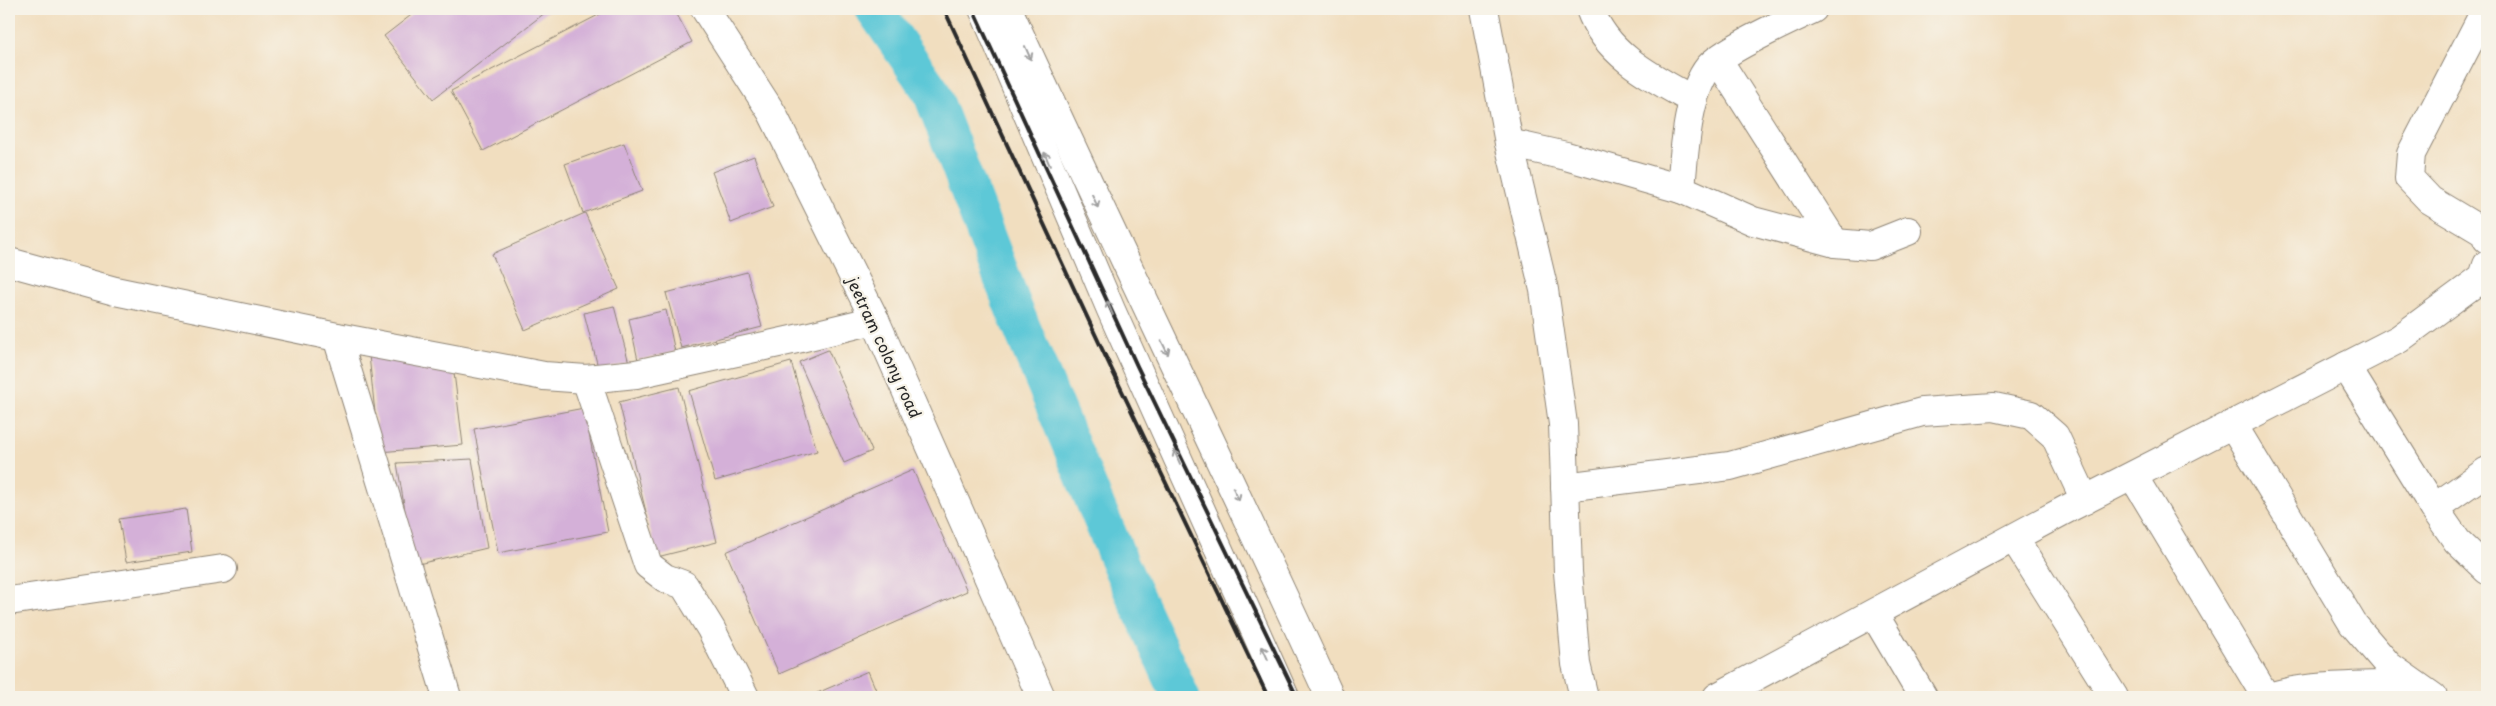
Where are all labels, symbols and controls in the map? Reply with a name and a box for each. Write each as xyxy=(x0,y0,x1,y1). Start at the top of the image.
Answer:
one-way arrow xyxy=(1024,45,1033,60)
one-way arrow xyxy=(1041,152,1051,167)
one-way arrow xyxy=(1091,193,1101,208)
street label: jeetram colony road xyxy=(841,270,928,422)
one-way arrow xyxy=(1105,301,1114,316)
one-way arrow xyxy=(1161,340,1170,355)
one-way arrow xyxy=(1172,450,1181,465)
one-way arrow xyxy=(1231,486,1241,501)
one-way arrow xyxy=(1260,646,1270,661)

